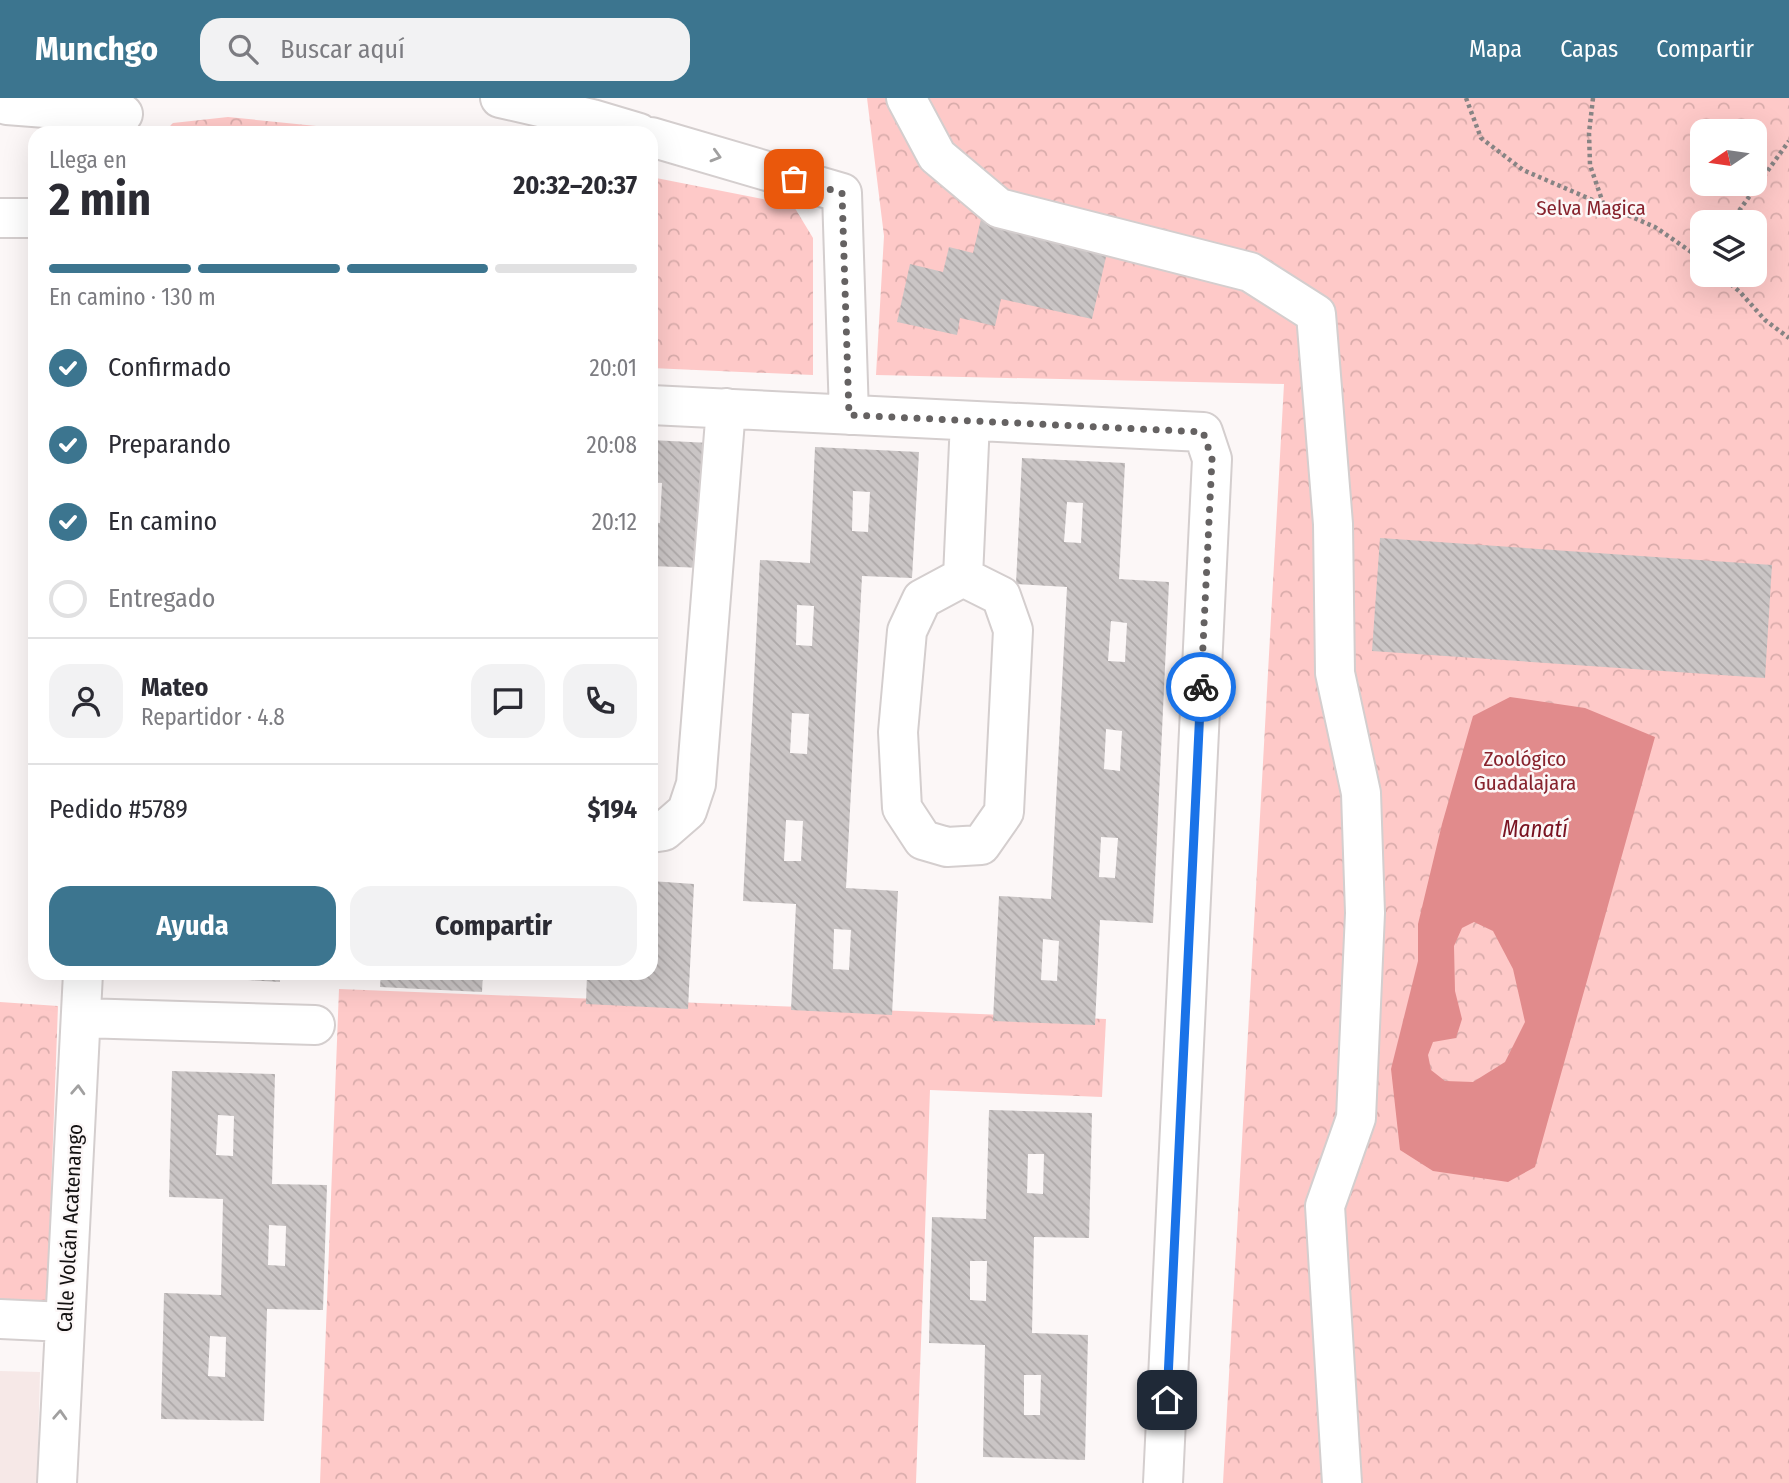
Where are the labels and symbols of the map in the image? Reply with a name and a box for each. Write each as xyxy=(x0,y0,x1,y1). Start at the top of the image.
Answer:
north arrow xyxy=(1690,119,1768,196)
one-way arrow xyxy=(710,148,722,162)
pin xyxy=(764,149,824,209)
park label: Selva Magica xyxy=(1536,195,1646,221)
courier xyxy=(1166,652,1236,722)
park label: Zoológico Guadalajara xyxy=(1474,746,1576,796)
water label: Manatí xyxy=(1502,815,1569,843)
one-way arrow xyxy=(70,1084,85,1095)
street label: Calle Volcán Acatenango xyxy=(52,1123,88,1333)
pin xyxy=(1137,1370,1197,1430)
one-way arrow xyxy=(53,1409,68,1420)

